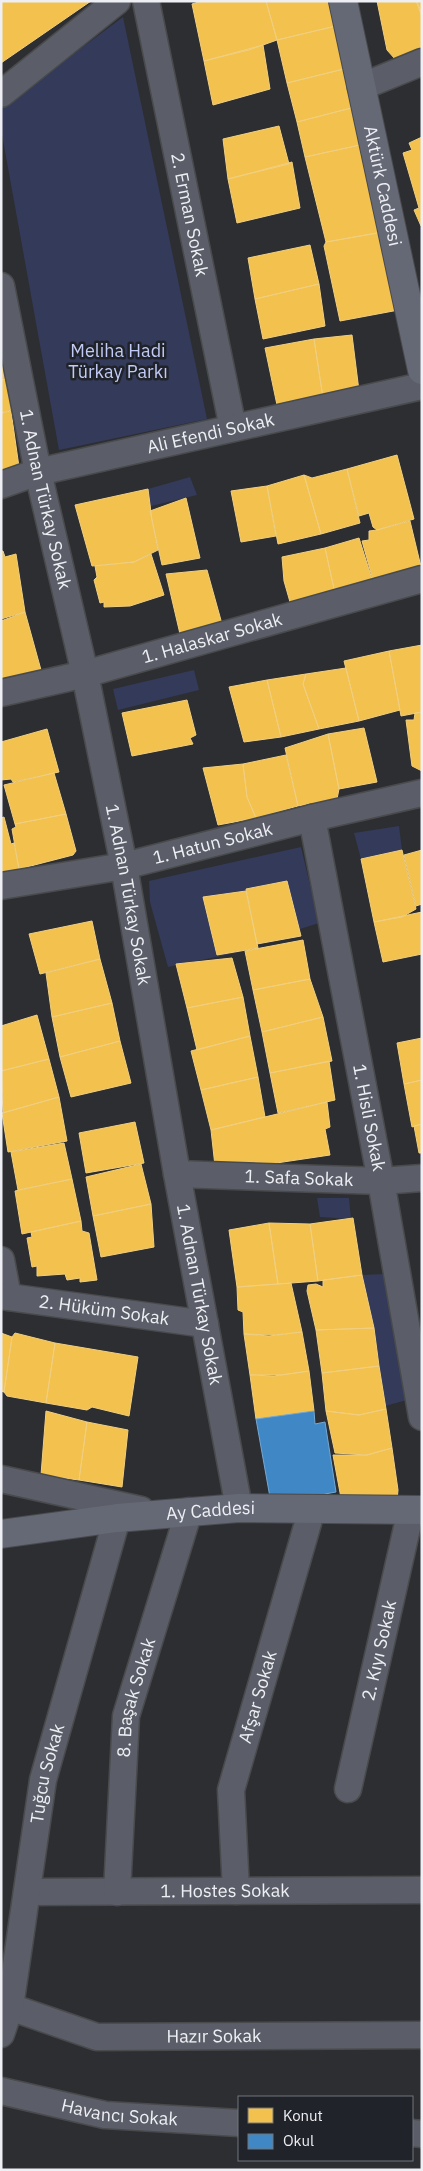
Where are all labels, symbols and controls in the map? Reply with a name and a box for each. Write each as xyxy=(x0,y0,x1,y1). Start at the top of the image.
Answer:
street label: Aktürk Caddesi xyxy=(359,123,407,248)
street label: 2. Erman Sokak xyxy=(166,150,214,279)
park label: Meliha Hadi Türkay Parkı xyxy=(68,339,168,383)
street label: 1. Adnan Türkay Sokak xyxy=(15,407,77,592)
street label: Ali Efendi Sokak xyxy=(145,407,277,458)
street label: 1. Halaskar Sokak xyxy=(139,607,285,668)
street label: 1. Adnan Türkay Sokak xyxy=(101,802,156,988)
street label: 1. Hatun Sokak xyxy=(150,816,275,869)
street label: 1. Hisli Sokak xyxy=(348,1062,391,1174)
street label: 1. Safa Sokak xyxy=(244,1164,354,1191)
street label: 1. Adnan Türkay Sokak xyxy=(172,1202,228,1387)
street label: 2. Hüküm Sokak xyxy=(37,1289,171,1330)
street label: Ay Caddesi xyxy=(165,1496,255,1525)
street label: 2. Kıyı Sokak xyxy=(356,1597,401,1703)
street label: 8. Başak Sokak xyxy=(112,1634,160,1758)
street label: Afşar Sokak xyxy=(233,1647,282,1746)
street label: Tuğcu Sokak xyxy=(25,1720,69,1825)
street label: 1. Hostes Sokak xyxy=(160,1879,290,1902)
street label: Hazır Sokak xyxy=(166,2024,262,2048)
street label: Havancı Sokak xyxy=(59,2093,179,2130)
legend xyxy=(238,2096,413,2161)
text: Konut xyxy=(283,2106,323,2125)
text: Okul xyxy=(283,2131,314,2150)

